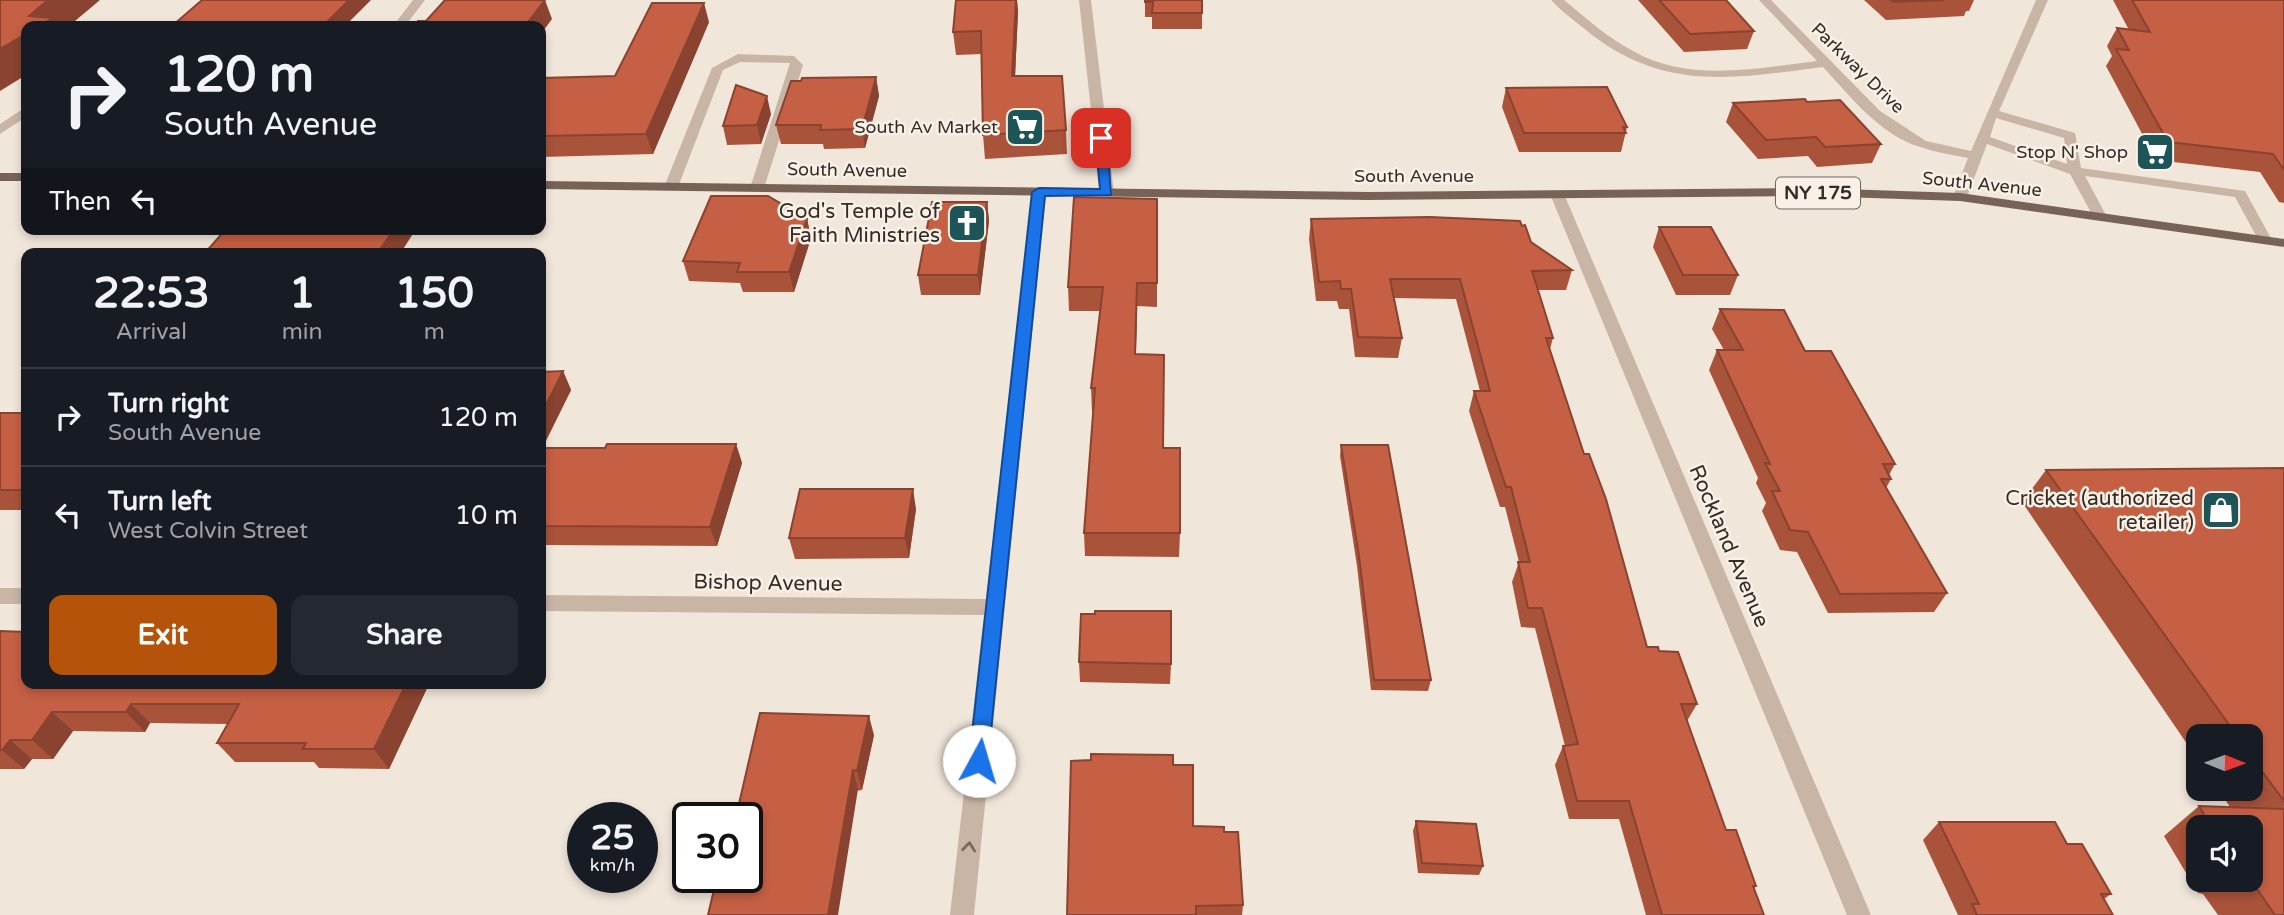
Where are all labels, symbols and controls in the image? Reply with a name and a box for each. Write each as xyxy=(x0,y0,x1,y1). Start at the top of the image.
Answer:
street label: Parkway Drive xyxy=(1807,18,1909,118)
text: 120 m xyxy=(164,46,314,105)
icon: right xyxy=(49,49,140,140)
text: South Avenue xyxy=(164,106,377,144)
supermarket icon: South Av Market xyxy=(1004,106,1046,148)
pin xyxy=(1071,108,1131,168)
place label: South Av Market xyxy=(854,116,998,138)
icon: arrive xyxy=(1082,119,1120,157)
supermarket icon: Stop N' Shop xyxy=(2134,131,2176,173)
place label: Stop N' Shop xyxy=(2016,141,2128,163)
street label: South Avenue xyxy=(787,158,907,182)
street label: South Avenue xyxy=(1354,165,1474,187)
street label: South Avenue xyxy=(1921,167,2043,201)
road number: NY 175 xyxy=(1776,178,1860,209)
icon: left xyxy=(125,182,163,220)
text: Then xyxy=(49,186,111,217)
place label: God's Temple of Faith Ministries xyxy=(779,199,940,248)
church icon: God's Temple of Faith Ministries xyxy=(946,202,988,244)
text: 22:53 xyxy=(93,268,210,319)
text: 1 xyxy=(289,268,315,319)
text: 150 xyxy=(395,268,474,319)
text: Arrival xyxy=(116,318,187,346)
text: min xyxy=(282,318,323,346)
text: m xyxy=(424,318,445,346)
text: Turn right xyxy=(108,388,229,419)
icon: right xyxy=(49,398,87,436)
text: 120 m xyxy=(438,402,518,433)
text: South Avenue xyxy=(108,419,261,447)
street label: Rockland Avenue xyxy=(1683,461,1775,631)
text: Turn left xyxy=(108,486,211,517)
place label: Cricket (authorized retailer) xyxy=(2005,486,2194,535)
shop icon: Cricket (authorized retailer) xyxy=(2200,489,2242,531)
icon: left xyxy=(49,496,87,534)
text: 10 m xyxy=(455,500,518,531)
text: West Colvin Street xyxy=(108,517,308,545)
street label: Bishop Avenue xyxy=(693,569,843,597)
button: Exit xyxy=(49,595,277,675)
button: Share xyxy=(291,595,518,675)
position arrow xyxy=(942,724,1016,798)
north arrow xyxy=(2186,724,2263,802)
map controls xyxy=(2186,724,2263,892)
speed limit sign: 30 xyxy=(672,802,763,893)
button: sound xyxy=(2186,815,2263,892)
text: 25 xyxy=(591,817,634,859)
one-way arrow xyxy=(962,841,977,853)
text: km/h xyxy=(590,854,635,876)

